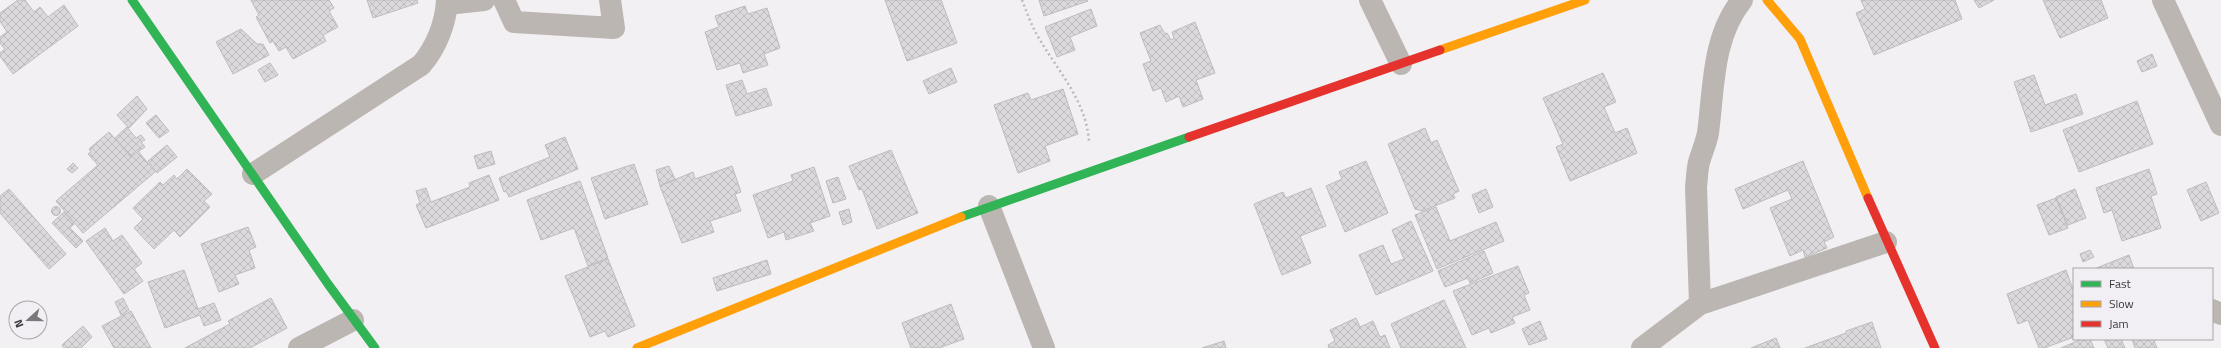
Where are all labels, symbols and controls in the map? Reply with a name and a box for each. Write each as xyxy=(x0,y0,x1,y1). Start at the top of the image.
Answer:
legend xyxy=(2073,268,2213,340)
text: Fast xyxy=(2109,274,2132,293)
text: Slow xyxy=(2109,294,2134,313)
north arrow xyxy=(8,300,48,340)
text: Jam xyxy=(2109,314,2129,333)
text: N xyxy=(10,317,27,330)

